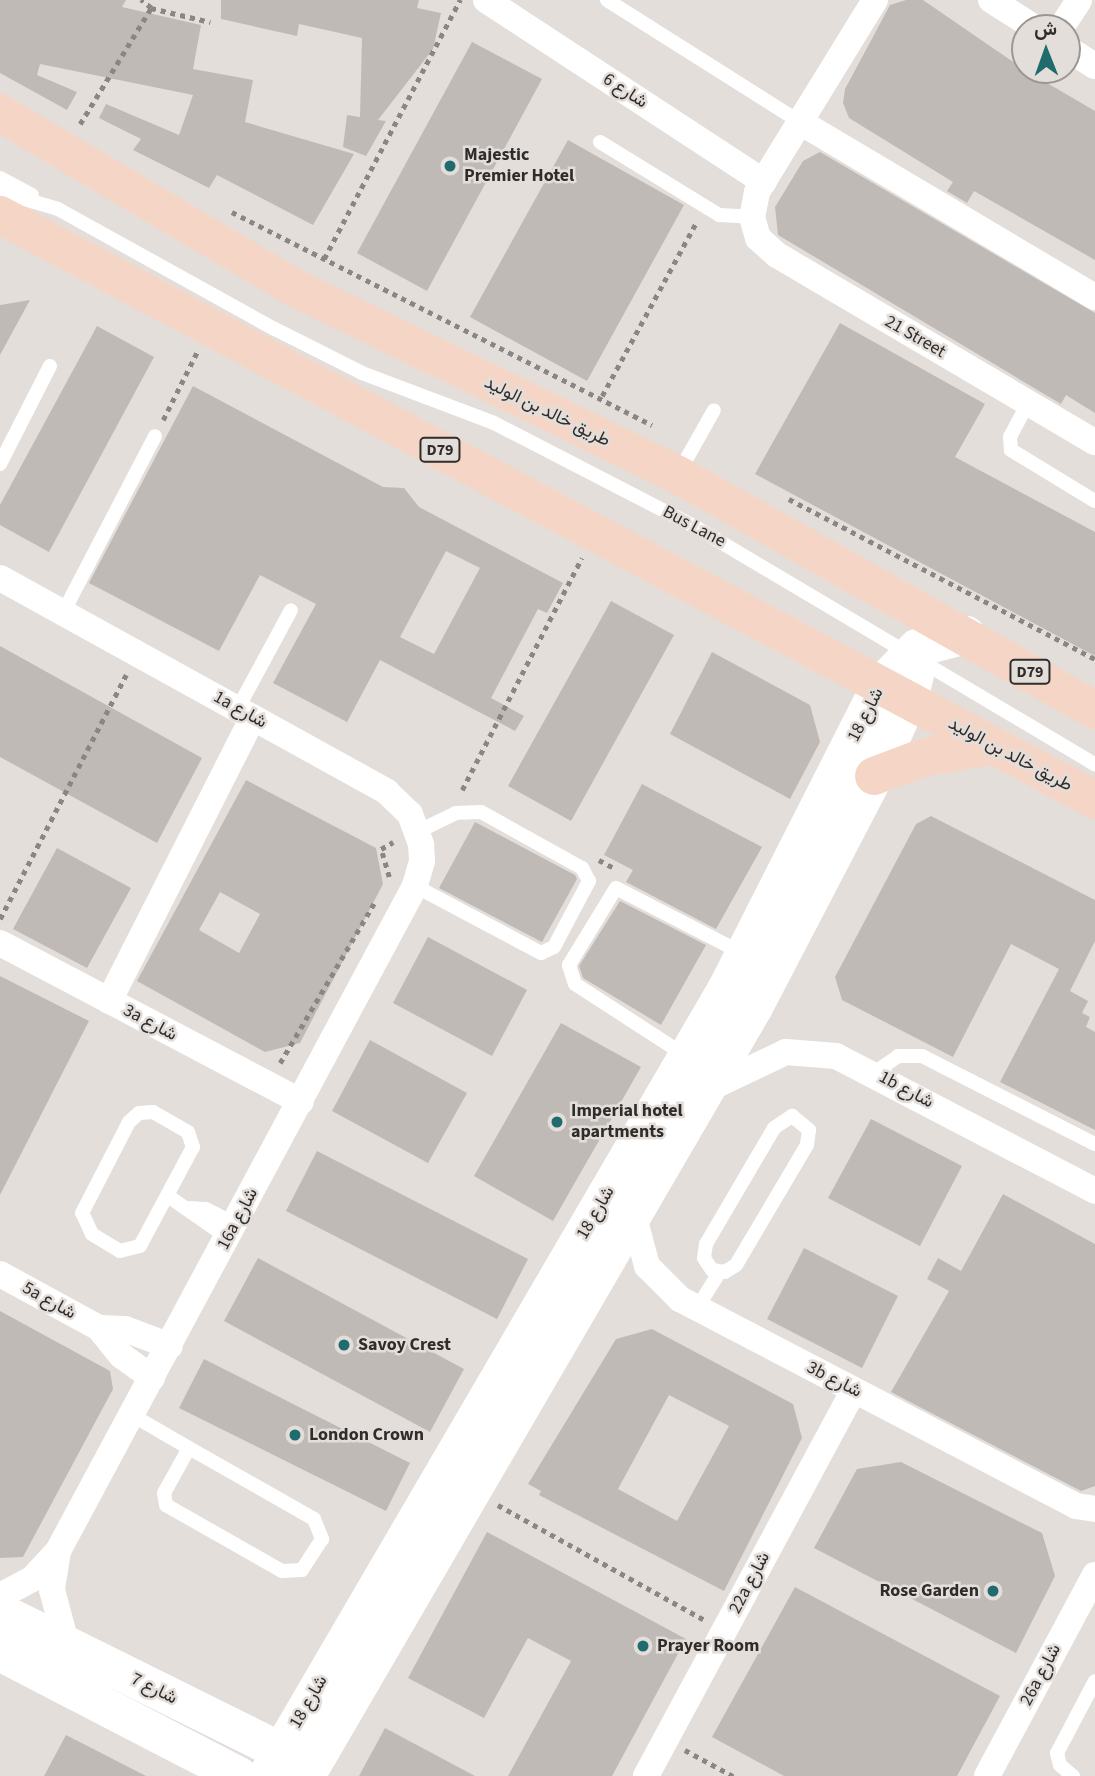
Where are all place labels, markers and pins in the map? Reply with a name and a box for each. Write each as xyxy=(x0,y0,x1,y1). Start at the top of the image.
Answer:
place label: Majestic Premier Hotel xyxy=(464,145,574,188)
marker: Majestic Premier Hotel xyxy=(442,158,458,174)
place label: Imperial hotel apartments xyxy=(571,1101,683,1144)
marker: Imperial hotel apartments xyxy=(549,1114,565,1130)
place label: Savoy Crest xyxy=(358,1334,451,1356)
marker: Savoy Crest xyxy=(336,1337,352,1353)
place label: London Crown xyxy=(309,1424,424,1446)
marker: London Crown xyxy=(287,1427,303,1443)
place label: Rose Garden xyxy=(879,1580,979,1602)
marker: Rose Garden xyxy=(985,1583,1001,1599)
place label: Prayer Room xyxy=(657,1635,759,1657)
marker: Prayer Room xyxy=(635,1638,651,1654)

